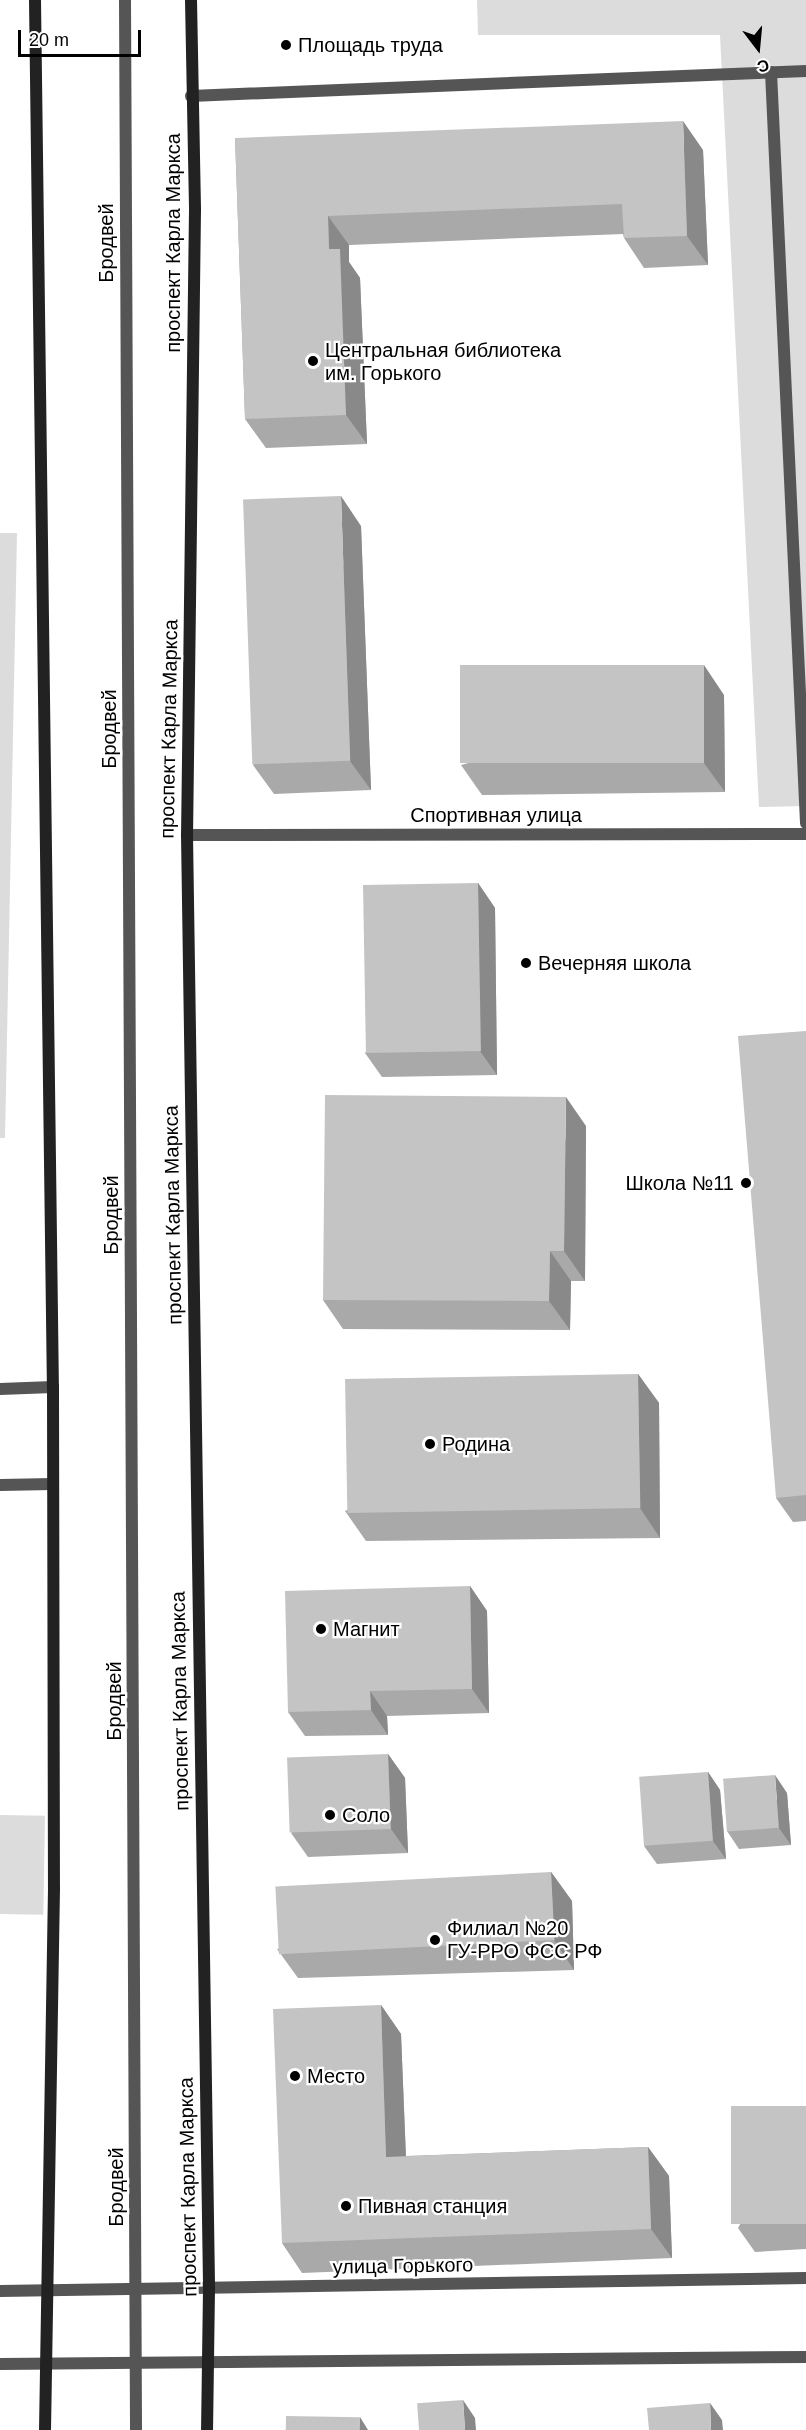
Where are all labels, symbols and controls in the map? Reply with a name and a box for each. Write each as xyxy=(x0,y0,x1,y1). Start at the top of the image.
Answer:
scale bar xyxy=(21,18,144,56)
north arrow xyxy=(728,18,788,78)
text: 20 m xyxy=(29,30,69,50)
place label: Площадь труда xyxy=(298,33,443,57)
marker: Площадь труда xyxy=(279,38,293,52)
text: С xyxy=(755,56,771,76)
street label: проспект Карла Маркса xyxy=(161,133,185,353)
street label: Бродвей xyxy=(94,203,118,283)
place label: Центральная библиотека им. Горького xyxy=(325,338,561,385)
marker: Центральная библиотека им. Горького xyxy=(306,354,320,368)
street label: проспект Карла Маркса xyxy=(155,619,183,839)
street label: Бродвей xyxy=(97,689,121,769)
street label: Спортивная улица xyxy=(410,803,582,827)
place label: Вечерняя школа xyxy=(538,951,691,975)
marker: Вечерняя школа xyxy=(519,956,533,970)
street label: проспект Карла Маркса xyxy=(159,1105,187,1325)
place label: Школа №11 xyxy=(625,1171,734,1195)
street label: Бродвей xyxy=(99,1175,123,1255)
marker: Школа №11 xyxy=(739,1176,753,1190)
place label: Родина xyxy=(442,1432,510,1456)
marker: Родина xyxy=(423,1437,437,1451)
street label: проспект Карла Маркса xyxy=(166,1591,194,1811)
place label: Магнит xyxy=(333,1617,400,1641)
marker: Магнит xyxy=(314,1622,328,1636)
street label: Бродвей xyxy=(102,1661,126,1741)
place label: Соло xyxy=(342,1803,390,1827)
marker: Соло xyxy=(323,1808,337,1822)
place label: Филиал №20 ГУ-РРО ФСС РФ xyxy=(447,1916,603,1963)
marker: Филиал №20 ГУ-РРО ФСС РФ xyxy=(428,1933,442,1947)
place label: Место xyxy=(307,2064,365,2088)
marker: Место xyxy=(288,2069,302,2083)
street label: проспект Карла Маркса xyxy=(174,2077,202,2297)
street label: Бродвей xyxy=(104,2147,128,2227)
place label: Пивная станция xyxy=(358,2194,507,2218)
marker: Пивная станция xyxy=(339,2199,353,2213)
street label: улица Горького xyxy=(332,2253,474,2279)

